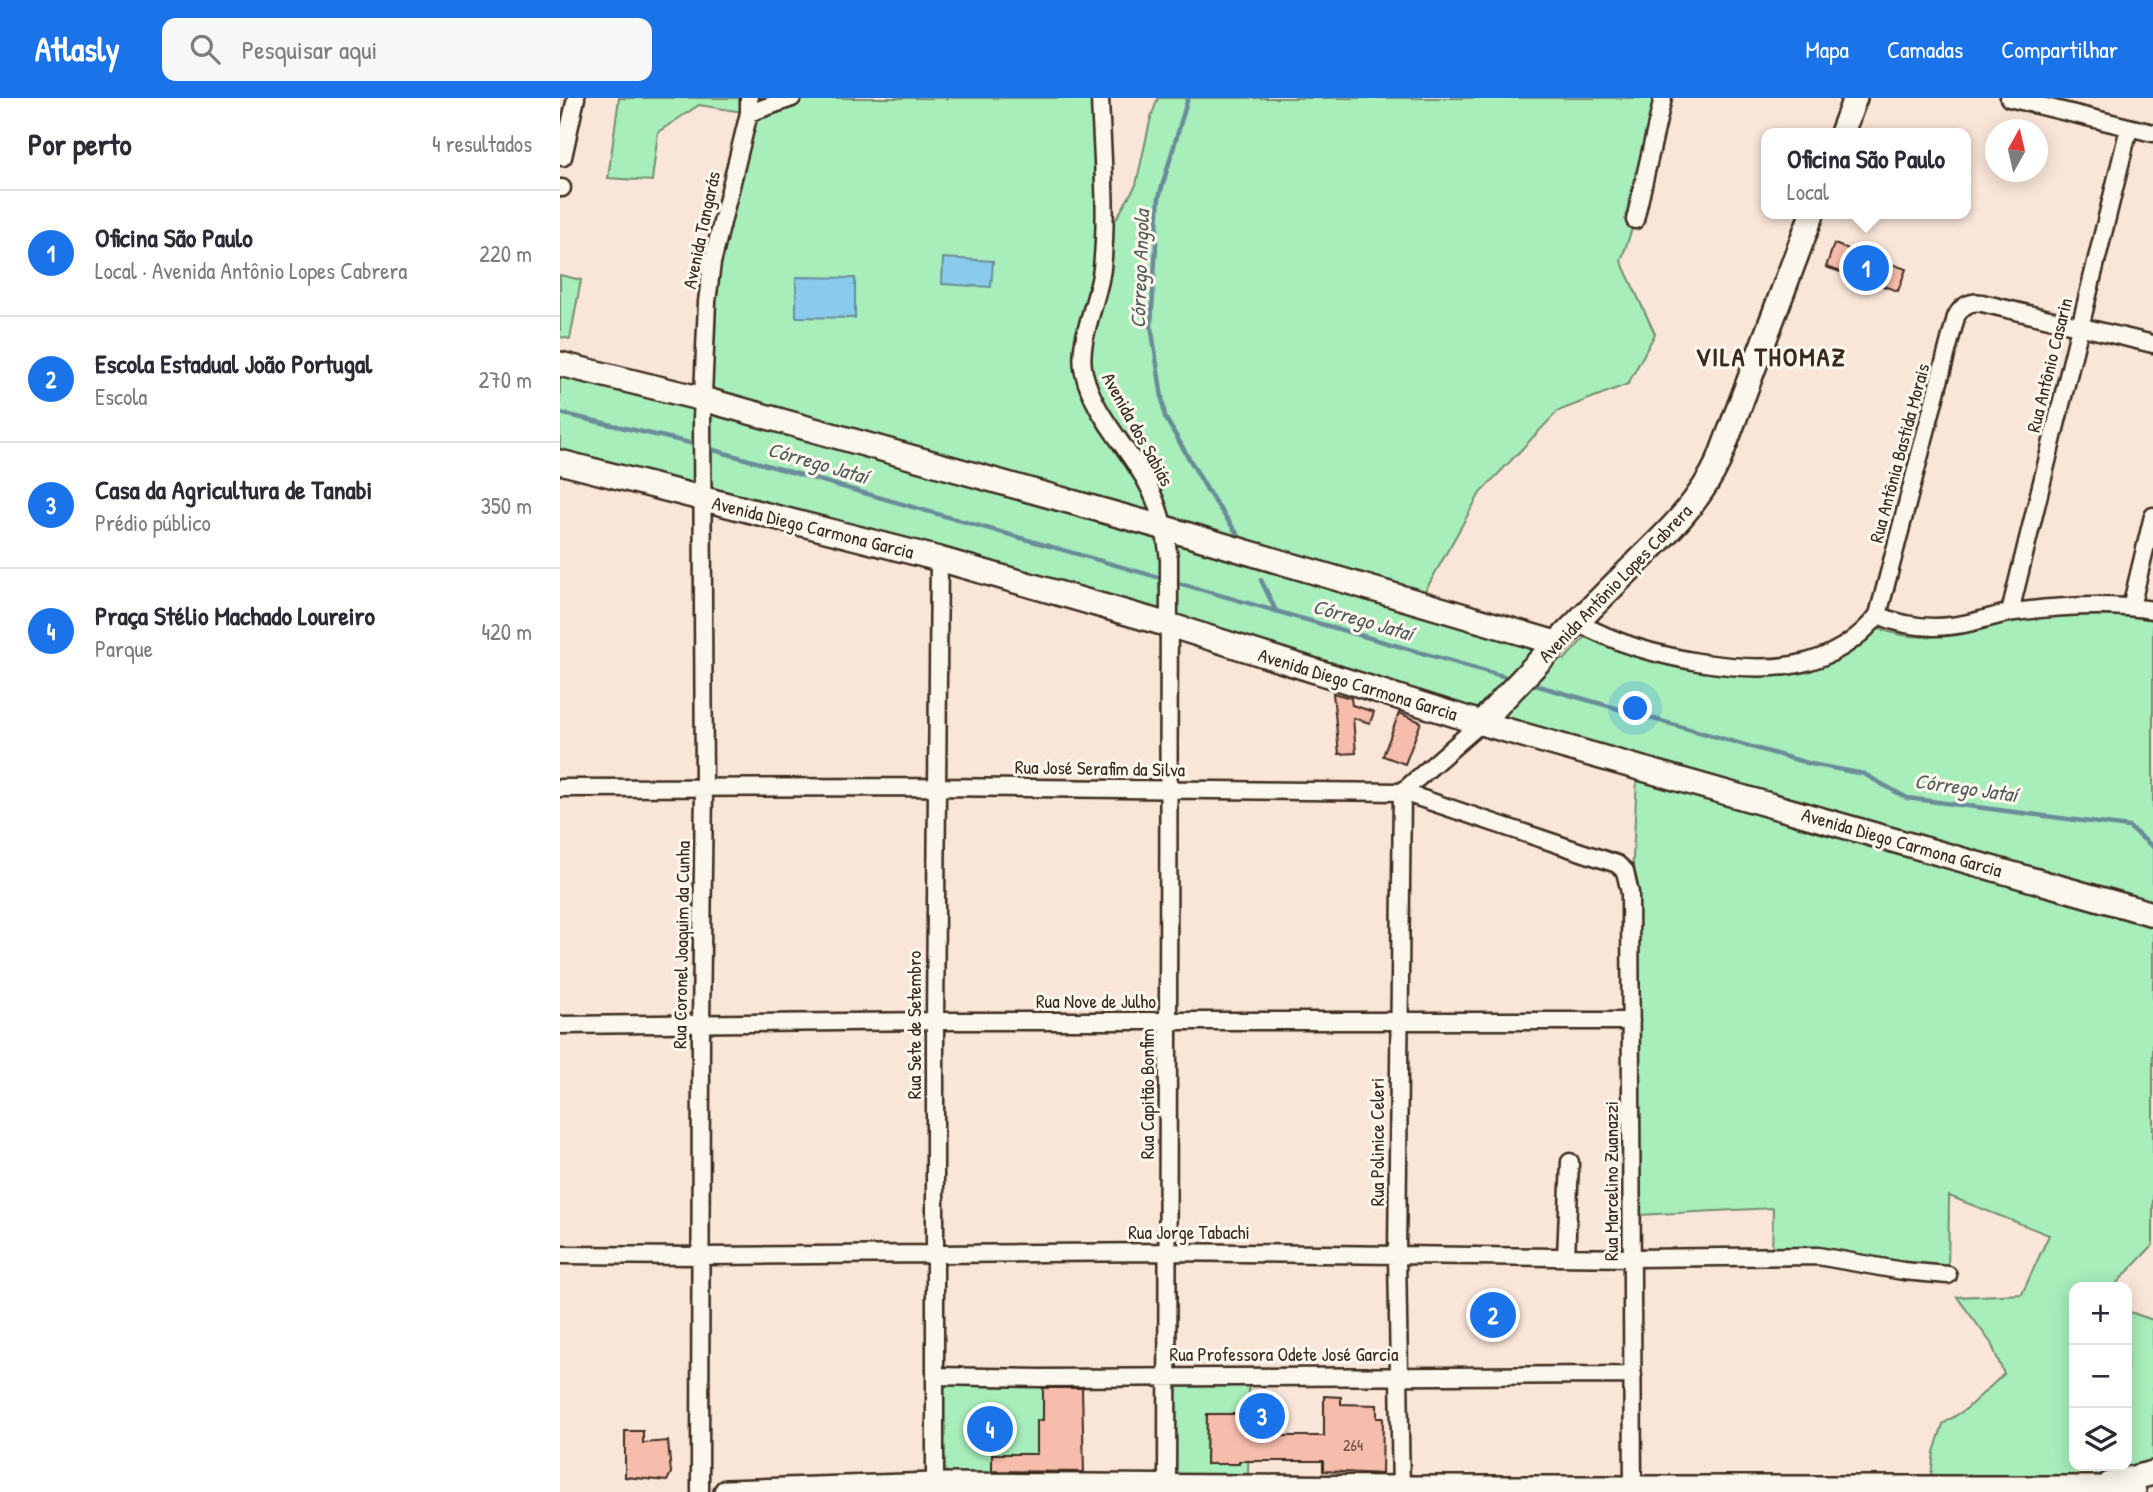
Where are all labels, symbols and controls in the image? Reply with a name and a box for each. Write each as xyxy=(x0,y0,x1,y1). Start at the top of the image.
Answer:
search box xyxy=(162,18,652,81)
text: Atlasly xyxy=(35,27,120,71)
icon: search xyxy=(186,30,224,68)
text: Pesquisar aqui xyxy=(242,32,377,67)
text: Mapa xyxy=(1806,33,1849,65)
text: Camadas xyxy=(1887,33,1963,65)
text: Compartilhar xyxy=(2001,33,2118,65)
north arrow xyxy=(1985,119,2048,182)
text: Por perto xyxy=(28,124,132,164)
text: 4 resultados xyxy=(432,128,532,159)
popup xyxy=(1761,128,1971,219)
text: Oficina São Paulo xyxy=(1787,141,1945,176)
street label: Avenida Tangarás xyxy=(676,169,726,291)
text: Local xyxy=(1787,176,1829,207)
water label: Córrego Angola xyxy=(1123,207,1156,329)
text: Oficina São Paulo xyxy=(95,220,253,255)
text: 1 xyxy=(47,238,55,269)
text: 220 m xyxy=(479,238,532,269)
pin: 1 xyxy=(1843,242,1889,294)
text: Local · Avenida Antônio Lopes Cabrera xyxy=(95,255,407,286)
street label: Rua Antônio Casarin xyxy=(2020,295,2078,435)
district label: VILA THOMAZ xyxy=(1695,339,1847,374)
text: Escola Estadual João Portugal xyxy=(95,346,372,381)
street label: Rua Antônia Bastida Morais xyxy=(1863,361,1935,545)
text: 2 xyxy=(46,364,56,395)
text: 270 m xyxy=(479,364,532,395)
street label: Avenida dos Sabiás xyxy=(1096,367,1180,491)
text: Escola xyxy=(95,381,147,412)
water label: Córrego Jataí xyxy=(764,434,875,492)
text: Casa da Agricultura de Tanabi xyxy=(95,472,372,507)
street label: Avenida Diego Carmona Garcia xyxy=(709,489,917,565)
text: 3 xyxy=(46,490,56,521)
text: 350 m xyxy=(481,490,532,521)
street label: Avenida Antônio Lopes Cabrera xyxy=(1532,498,1698,668)
text: Prédio público xyxy=(95,507,211,538)
water label: Córrego Jataí xyxy=(1309,591,1420,649)
text: Praça Stélio Machado Loureiro xyxy=(95,598,375,633)
text: 4 xyxy=(47,616,55,647)
text: 420 m xyxy=(481,616,532,647)
text: Parque xyxy=(95,633,153,664)
street label: Avenida Diego Carmona Garcia xyxy=(1255,641,1461,727)
your location xyxy=(1618,691,1652,725)
street label: Rua José Serafim da Silva xyxy=(1015,754,1186,782)
water label: Córrego Jataí xyxy=(1913,766,2022,810)
street label: Avenida Diego Carmona Garcia xyxy=(1799,801,2006,883)
street label: Rua Coronel Joaquim da Cunha xyxy=(666,840,696,1049)
street label: Rua Sete de Setembro xyxy=(901,951,927,1099)
street label: Rua Nove de Julho xyxy=(1036,988,1156,1014)
street label: Rua Capitão Bonfim xyxy=(1134,1029,1160,1159)
street label: Rua Polinice Celeri xyxy=(1364,1078,1390,1206)
street label: Rua Marcelino Zuanazzi xyxy=(1598,1101,1624,1261)
street label: Rua Jorge Tabachi xyxy=(1128,1219,1250,1245)
map controls xyxy=(2069,1282,2132,1471)
button: + xyxy=(2069,1282,2132,1345)
pin: 2 xyxy=(1470,1289,1516,1341)
street label: Rua Professora Odete José Garcia xyxy=(1170,1341,1399,1367)
button: − xyxy=(2069,1345,2132,1408)
pin: 3 xyxy=(1239,1390,1285,1442)
pin: 4 xyxy=(967,1403,1013,1455)
button: layers xyxy=(2069,1408,2132,1471)
house number: 264 xyxy=(1343,1434,1363,1456)

